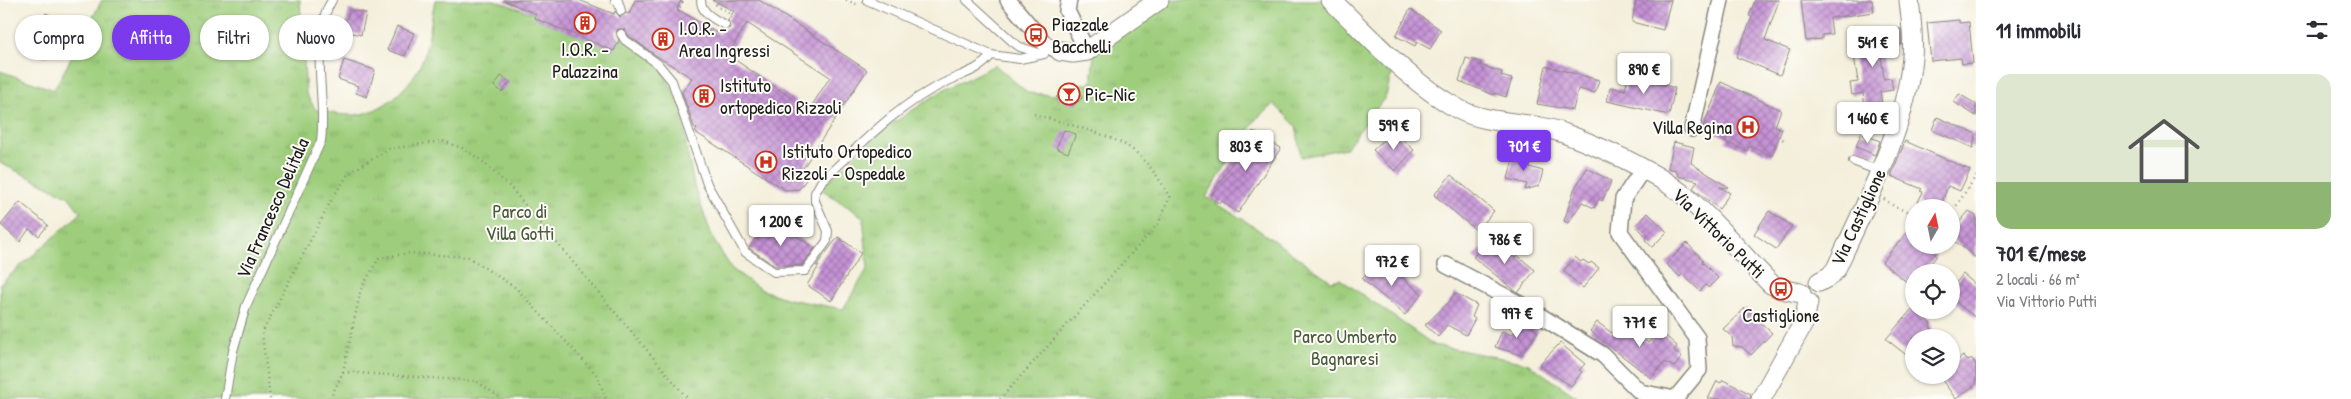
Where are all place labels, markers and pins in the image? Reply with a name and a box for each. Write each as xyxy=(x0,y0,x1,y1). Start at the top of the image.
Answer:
building icon: I.O.R. - Palazzina xyxy=(573,11,597,35)
place label: Piazzale Bacchelli xyxy=(1052,11,1112,59)
place label: I.O.R. - Area Ingressi xyxy=(679,15,770,63)
bus stop icon: Piazzale Bacchelli xyxy=(1024,23,1048,47)
pin: 541 € xyxy=(1838,26,1908,68)
building icon: I.O.R. - Area Ingressi xyxy=(651,27,675,51)
place label: I.O.R. - Palazzina xyxy=(552,36,618,84)
pin: 890 € xyxy=(1609,52,1679,95)
place label: Istituto ortopedico Rizzoli xyxy=(720,72,842,120)
place label: Pic-Nic xyxy=(1085,81,1136,107)
bar icon: Pic-Nic xyxy=(1057,82,1081,106)
building icon: Istituto ortopedico Rizzoli xyxy=(692,84,716,108)
pin: 1 460 € xyxy=(1822,102,1914,144)
pin: 599 € xyxy=(1359,108,1429,151)
place label: Villa Regina xyxy=(1652,114,1733,140)
hospital icon: Villa Regina xyxy=(1736,115,1760,139)
pin: 803 € xyxy=(1211,130,1281,172)
pin: 701 € xyxy=(1489,130,1559,172)
place label: Istituto Ortopedico Rizzoli - Ospedale xyxy=(782,138,912,186)
hospital icon: Istituto Ortopedico Rizzoli - Ospedale xyxy=(754,150,778,174)
pin: 1 200 € xyxy=(735,204,827,247)
pin: 786 € xyxy=(1470,222,1540,265)
pin: 972 € xyxy=(1357,244,1427,287)
bus stop icon: Castiglione xyxy=(1769,277,1793,301)
pin: 997 € xyxy=(1482,296,1552,339)
place label: Castiglione xyxy=(1742,302,1820,328)
pin: 771 € xyxy=(1605,306,1675,348)

